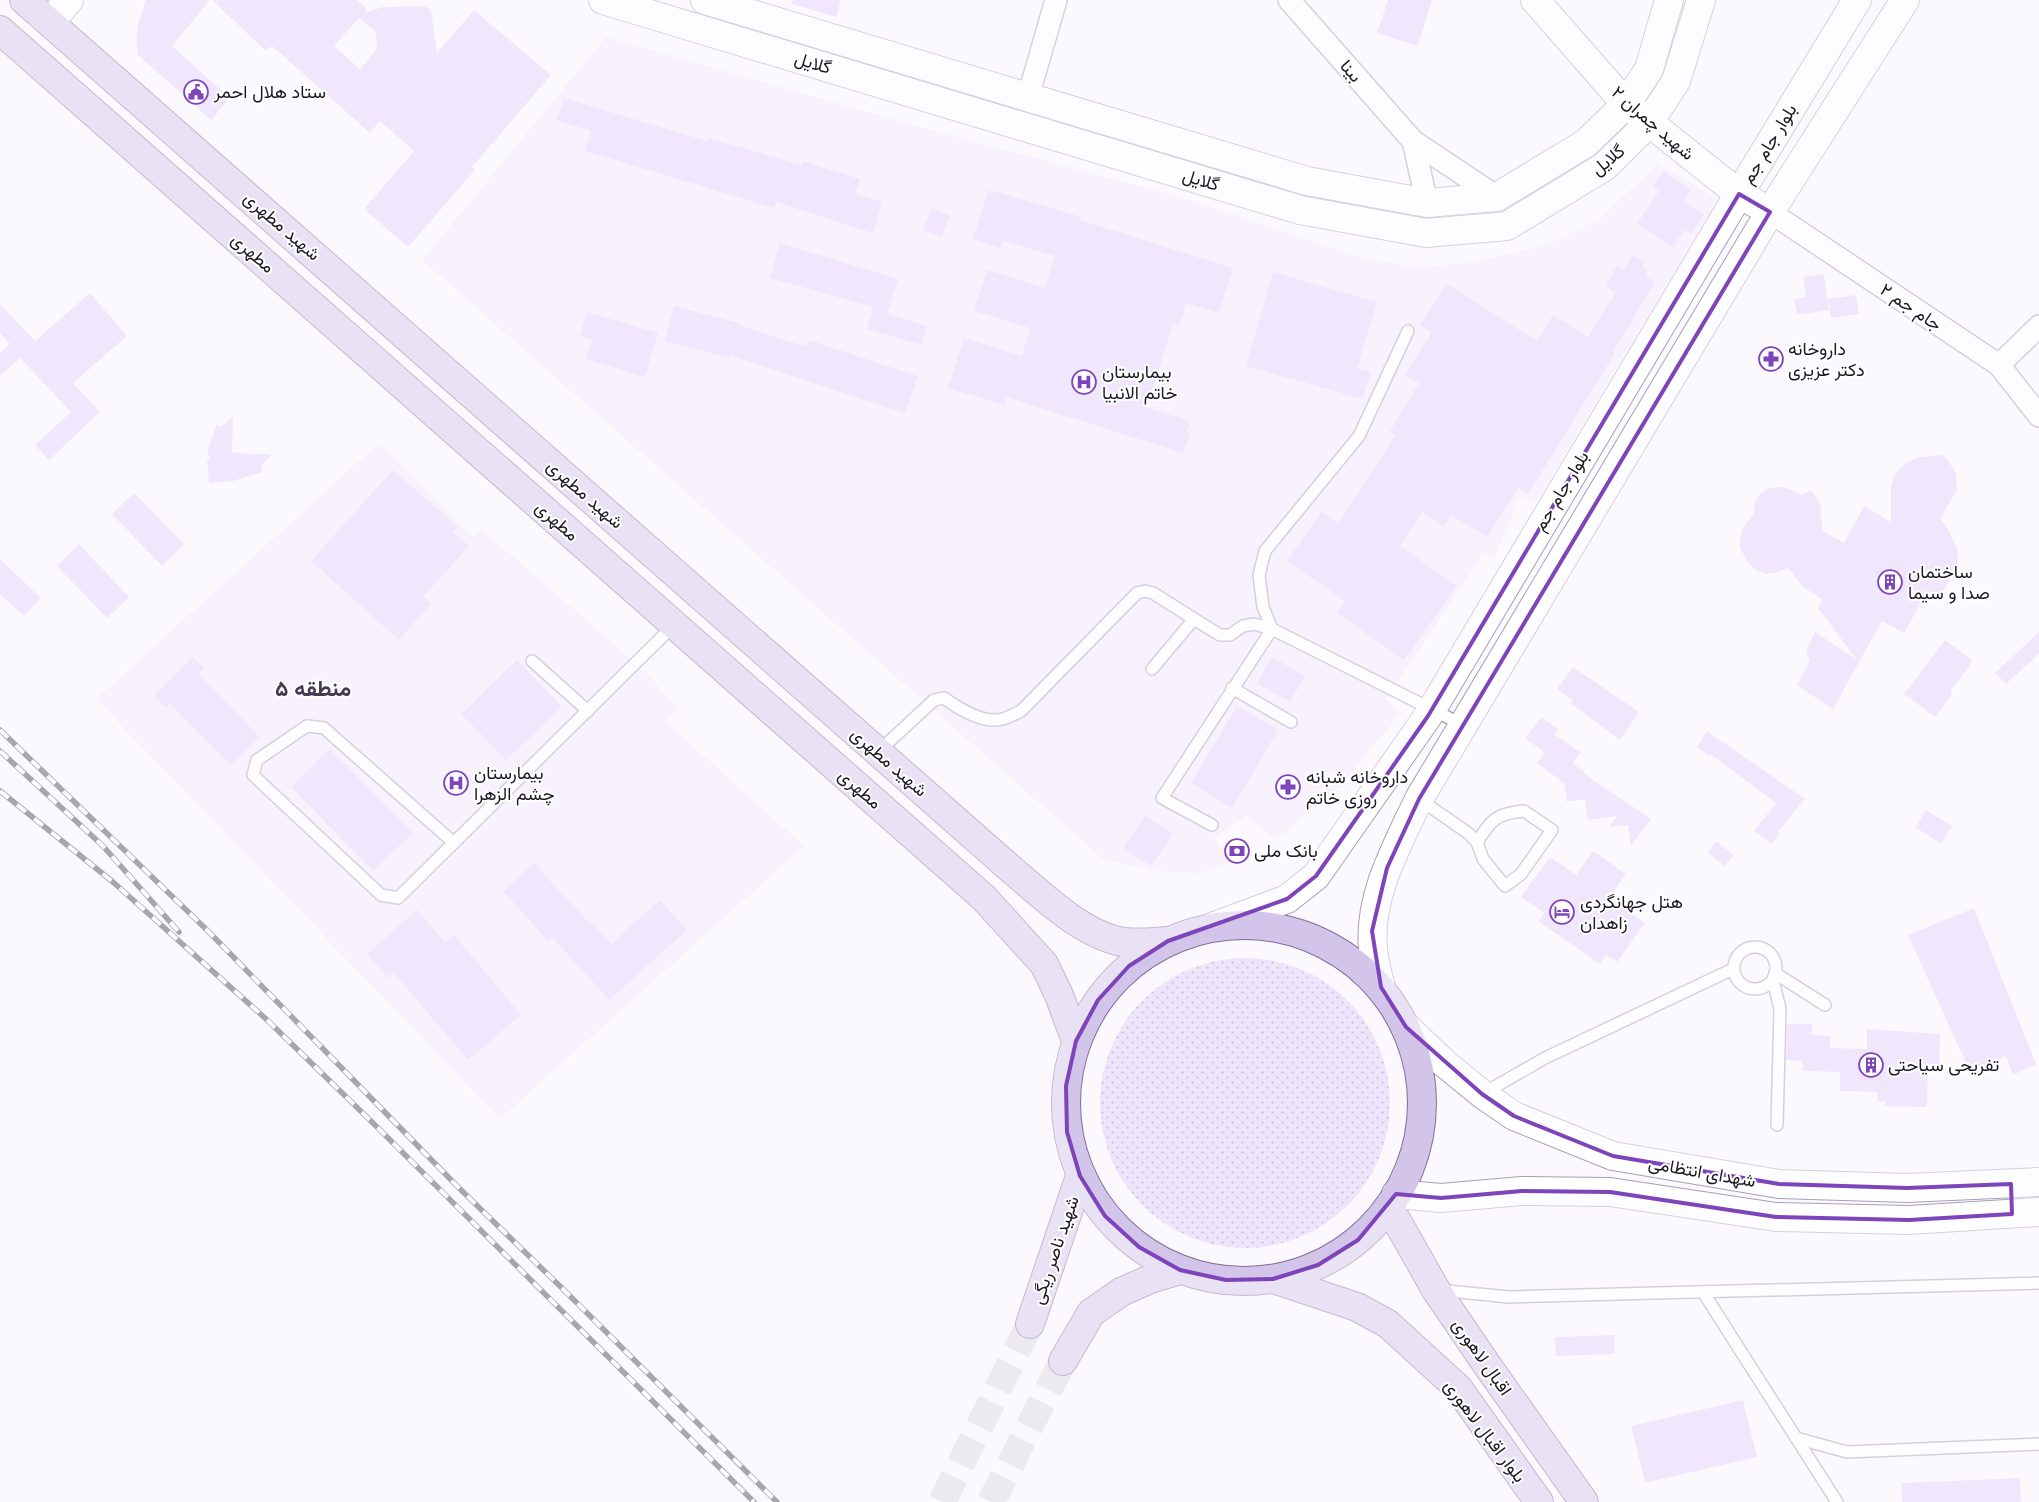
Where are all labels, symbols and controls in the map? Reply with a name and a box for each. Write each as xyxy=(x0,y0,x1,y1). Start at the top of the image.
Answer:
street label: گلایل xyxy=(792,46,834,80)
street label: بینا xyxy=(1335,55,1367,87)
public building icon: ستاد هلال احمر xyxy=(183,79,209,105)
place label: ستاد هلال احمر xyxy=(213,80,326,104)
street label: شهید چمران ۲ xyxy=(1606,80,1700,166)
street label: بلوار جام جم xyxy=(1736,99,1802,189)
street label: گلایل xyxy=(1586,139,1630,181)
street label: گلایل xyxy=(1180,163,1222,197)
street label: شهید مطهری xyxy=(239,187,325,265)
street label: مطهری xyxy=(227,228,279,278)
street label: جام جم ۲ xyxy=(1875,278,1947,336)
place label: داروخانه دکتر عزیزی xyxy=(1788,337,1865,382)
pharmacy icon: داروخانه دکتر عزیزی xyxy=(1758,346,1784,372)
place label: بیمارستان خاتم الانبیا xyxy=(1102,360,1177,405)
hospital icon: بیمارستان خاتم الانبیا xyxy=(1071,369,1097,395)
street label: بلوار جام جم xyxy=(1528,446,1594,536)
street label: شهید مطهری xyxy=(542,455,628,533)
street label: مطهری xyxy=(531,496,583,546)
place label: ساختمان صدا و سیما xyxy=(1908,560,1990,605)
building icon: ساختمان صدا و سیما xyxy=(1877,569,1903,595)
district label: منطقه ۵ xyxy=(275,674,351,704)
street label: شهید مطهری xyxy=(846,723,932,801)
place label: بیمارستان چشم الزهرا xyxy=(474,761,555,806)
street label: مطهری xyxy=(834,764,886,814)
place label: داروخانه شبانه روزی خاتم xyxy=(1306,765,1408,810)
hospital icon: بیمارستان چشم الزهرا xyxy=(443,770,469,796)
pharmacy icon: داروخانه شبانه روزی خاتم xyxy=(1275,774,1301,800)
bank icon: بانک ملی xyxy=(1224,838,1250,864)
place label: بانک ملی xyxy=(1254,839,1318,863)
place label: هتل جهانگردی زاهدان xyxy=(1580,890,1683,935)
hotel icon: هتل جهانگردی زاهدان xyxy=(1549,899,1575,925)
building icon: تفریحی سیاحتی xyxy=(1858,1052,1884,1078)
place label: تفریحی سیاحتی xyxy=(1888,1053,1999,1077)
street label: شهدای انتظامی xyxy=(1646,1151,1758,1193)
street label: شهید ناصر ریگی xyxy=(1025,1193,1085,1307)
street label: اقبال لاهوری xyxy=(1447,1314,1517,1400)
street label: بلوار اقبال لاهوری xyxy=(1438,1375,1532,1487)

